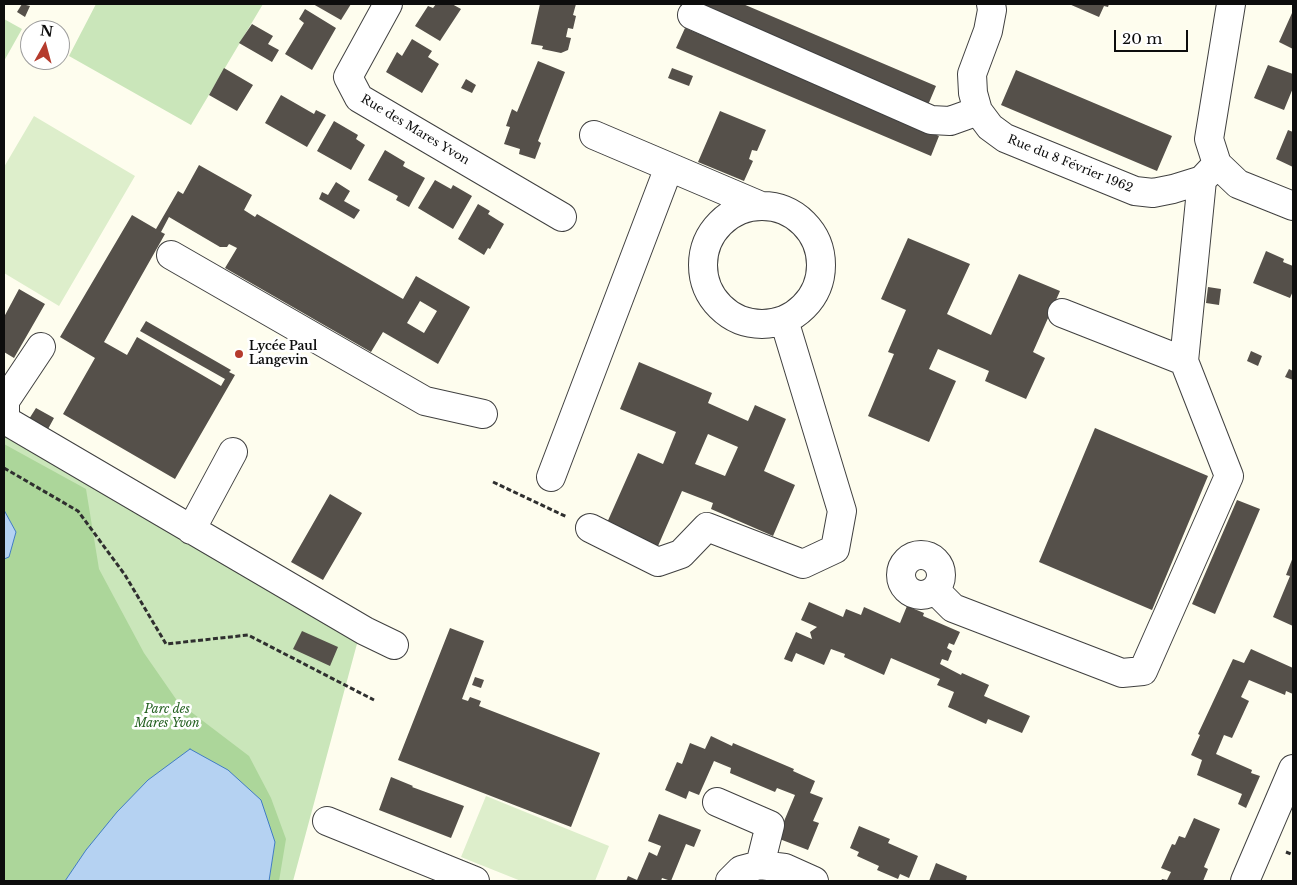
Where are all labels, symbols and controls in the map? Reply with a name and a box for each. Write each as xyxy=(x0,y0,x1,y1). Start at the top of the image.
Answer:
north arrow xyxy=(20,20,70,70)
scale bar xyxy=(1117,20,1191,52)
text: N xyxy=(39,21,54,41)
text: 20 m xyxy=(1122,29,1162,48)
street label: Rue des Mares Yvon xyxy=(358,92,472,168)
street label: Rue du 8 Février 1962 xyxy=(1005,132,1135,196)
place label: Lycée Paul Langevin xyxy=(249,340,317,368)
marker: Lycée Paul Langevin xyxy=(233,348,245,360)
park label: Parc des Mares Yvon xyxy=(134,703,200,731)

